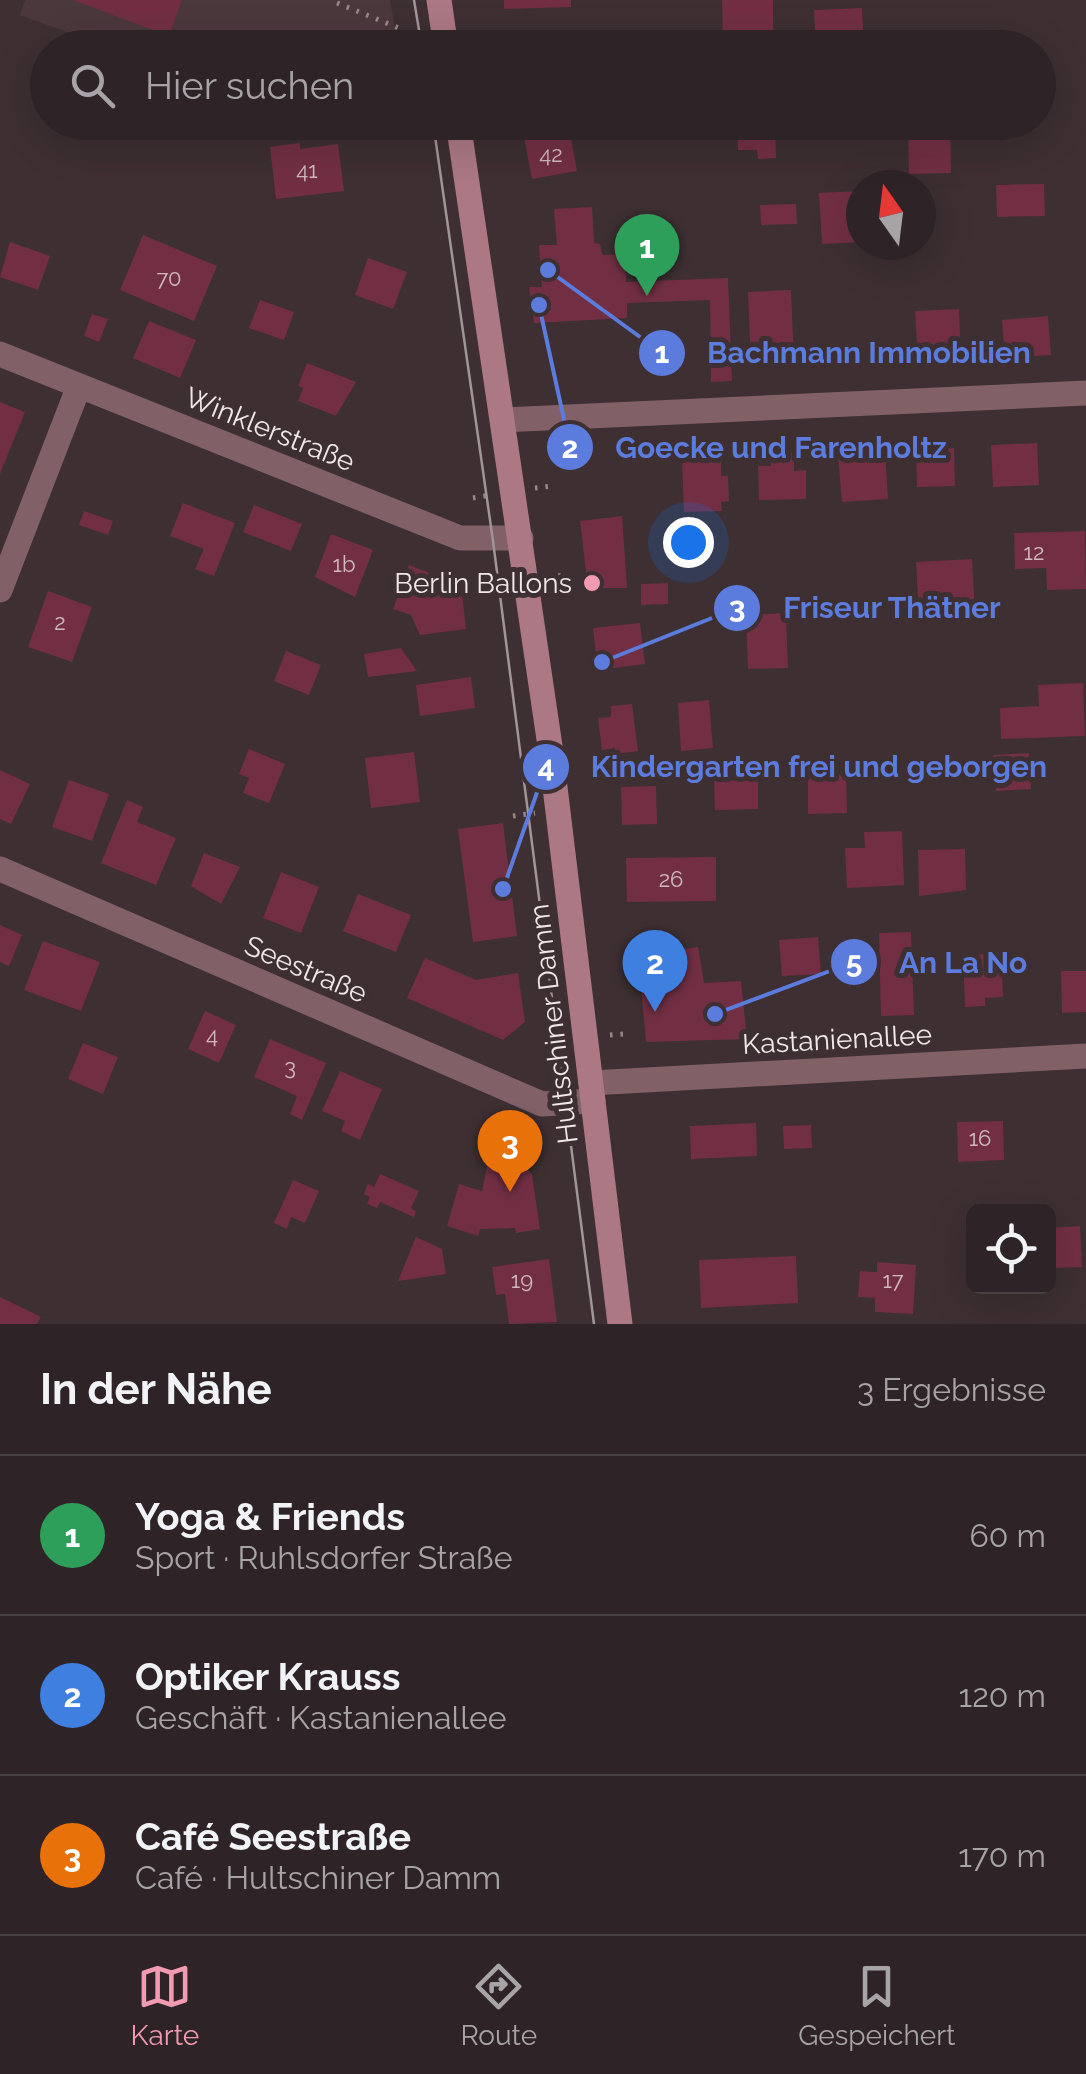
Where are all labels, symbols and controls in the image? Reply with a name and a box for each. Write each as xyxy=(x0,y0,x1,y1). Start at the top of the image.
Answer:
search box xyxy=(30,30,1056,140)
icon: search xyxy=(65,58,120,113)
text: Hier suchen xyxy=(145,63,354,108)
house number: 42 xyxy=(539,141,563,167)
house number: 41 xyxy=(296,157,318,183)
north arrow xyxy=(846,170,936,260)
pin: 1 xyxy=(614,214,680,296)
house number: 70 xyxy=(156,265,182,291)
callout: Bachmann Immobilien xyxy=(637,323,1051,383)
text: 1 xyxy=(655,335,670,370)
text: Bachmann Immobilien xyxy=(707,335,1031,370)
street label: Winklerstraße xyxy=(180,380,360,479)
callout: Goecke und Farenholtz xyxy=(545,417,967,477)
text: 2 xyxy=(562,430,578,465)
text: Goecke und Farenholtz xyxy=(615,430,947,465)
your location xyxy=(663,517,714,568)
house number: 12 xyxy=(1024,539,1044,565)
house number: 1b xyxy=(333,551,356,577)
place label: Berlin Ballons xyxy=(394,567,572,600)
marker: Berlin Ballons xyxy=(581,572,603,594)
callout: Friseur Thätner xyxy=(712,578,1021,638)
text: 3 xyxy=(729,590,745,625)
text: Friseur Thätner xyxy=(783,590,1001,625)
house number: 2 xyxy=(54,609,66,635)
callout: Kindergarten frei und geborgen xyxy=(521,737,1067,797)
text: 4 xyxy=(537,749,555,784)
text: Kindergarten frei und geborgen xyxy=(591,749,1047,784)
house number: 26 xyxy=(659,866,683,892)
street label: Hultschiner Damm xyxy=(522,902,585,1146)
street label: Seestraße xyxy=(240,929,372,1010)
pin: 2 xyxy=(622,930,688,1012)
callout: An La No xyxy=(829,932,1047,992)
text: 5 xyxy=(846,945,862,980)
text: An La No xyxy=(899,945,1027,980)
street label: Kastanienallee xyxy=(741,1018,933,1061)
house number: 4 xyxy=(206,1022,218,1048)
house number: 3 xyxy=(284,1054,296,1080)
pin: 3 xyxy=(478,1110,542,1192)
house number: 16 xyxy=(969,1125,991,1151)
map controls xyxy=(966,1204,1056,1294)
button: locate xyxy=(966,1204,1056,1294)
house number: 19 xyxy=(511,1267,533,1293)
house number: 17 xyxy=(882,1267,904,1293)
text: In der Nähe xyxy=(40,1365,272,1414)
text: 3 Ergebnisse xyxy=(857,1371,1046,1408)
text: Yoga & Friends xyxy=(135,1494,405,1539)
text: 1 xyxy=(65,1517,80,1554)
text: 60 m xyxy=(970,1517,1046,1554)
text: Sport · Ruhlsdorfer Straße xyxy=(135,1539,513,1576)
text: Optiker Krauss xyxy=(135,1654,400,1699)
text: 2 xyxy=(63,1677,82,1714)
text: 120 m xyxy=(958,1677,1046,1714)
text: Geschäft · Kastanienallee xyxy=(135,1699,506,1736)
text: Café Seestraße xyxy=(135,1814,411,1859)
text: 3 xyxy=(64,1837,81,1874)
text: 170 m xyxy=(958,1837,1046,1874)
text: Café · Hultschiner Damm xyxy=(135,1859,501,1896)
tab: Karte xyxy=(131,1959,199,2052)
tab: Route xyxy=(460,1959,537,2052)
tab: Gespeichert xyxy=(798,1959,955,2052)

